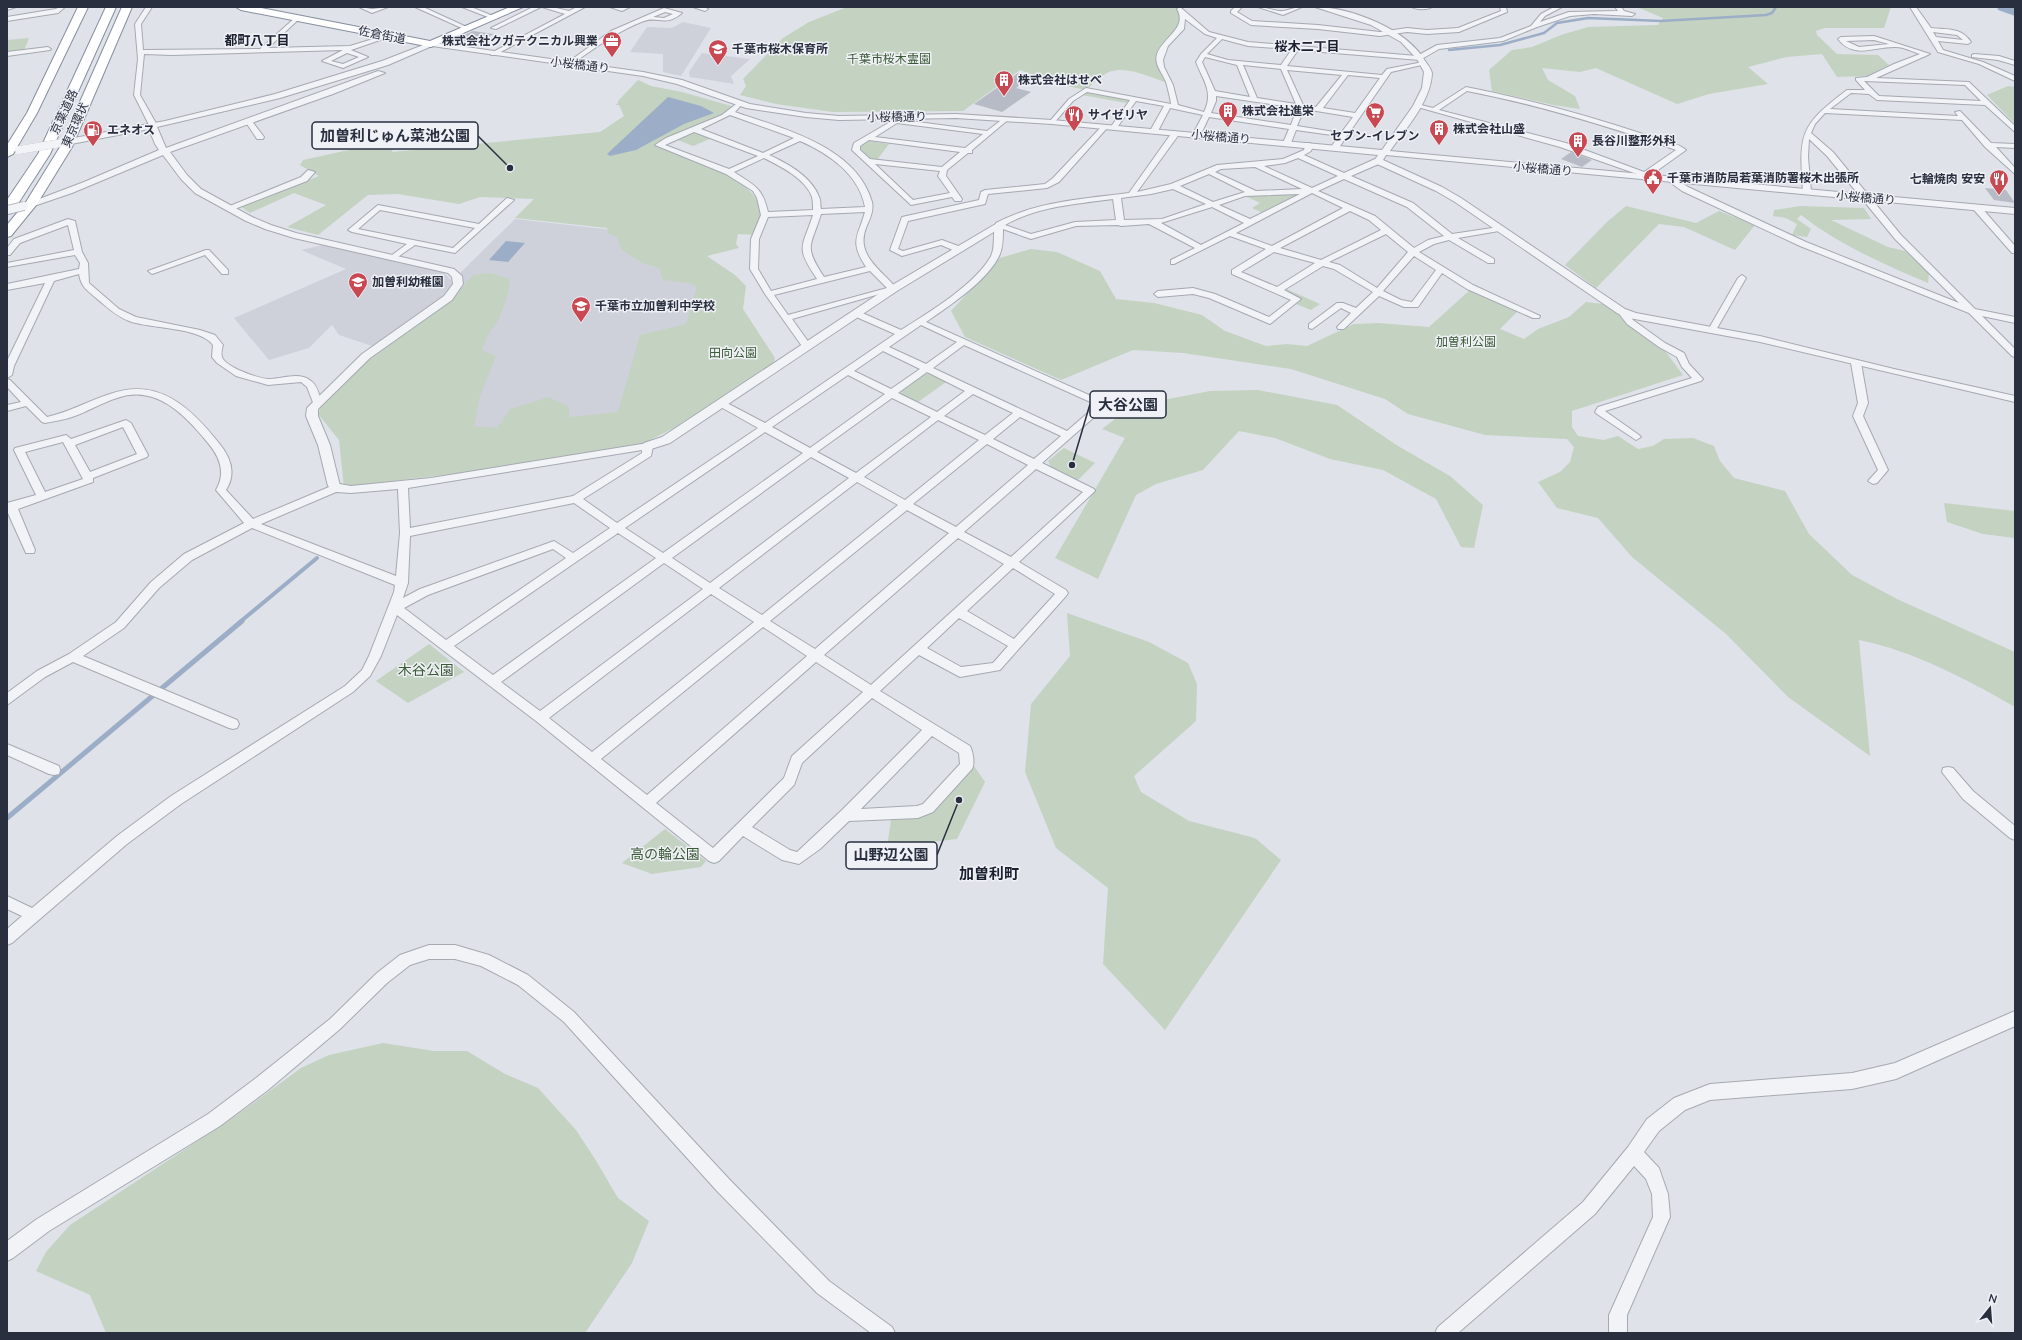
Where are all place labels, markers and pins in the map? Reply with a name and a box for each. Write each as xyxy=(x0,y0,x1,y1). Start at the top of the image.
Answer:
office icon: 株式会社クガテクニカル興業 xyxy=(601,30,623,58)
place label: 株式会社クガテクニカル興業 xyxy=(442,33,598,48)
school or university icon: 千葉市桜木保育所 xyxy=(707,38,729,66)
place label: 千葉市桜木保育所 xyxy=(732,41,828,56)
building icon: 株式会社はせべ xyxy=(993,69,1015,97)
place label: 株式会社はせべ xyxy=(1018,72,1102,87)
building icon: 株式会社進栄 xyxy=(1217,100,1239,128)
supermarket icon: セブン-イレブン xyxy=(1364,101,1386,129)
place label: 株式会社進栄 xyxy=(1242,103,1314,118)
restaurant icon: サイゼリヤ xyxy=(1063,104,1085,132)
place label: サイゼリヤ xyxy=(1088,107,1148,122)
building icon: 株式会社山盛 xyxy=(1428,118,1450,146)
fuel station icon: エネオス xyxy=(82,119,104,147)
place label: 株式会社山盛 xyxy=(1453,121,1525,136)
place label: エネオス xyxy=(107,122,155,137)
callout: 加曽利じゅん菜池公園 xyxy=(312,122,478,149)
place label: セブン-イレブン xyxy=(1330,128,1420,143)
building icon: 長谷川整形外科 xyxy=(1567,130,1589,158)
place label: 長谷川整形外科 xyxy=(1592,133,1676,148)
public building icon: 千葉市消防局若葉消防署桜木出張所 xyxy=(1642,167,1664,195)
restaurant icon: 七輪焼肉 安安 xyxy=(1988,168,2010,196)
place label: 千葉市消防局若葉消防署桜木出張所 xyxy=(1667,170,1859,185)
place label: 七輪焼肉 安安 xyxy=(1910,171,1985,186)
school or university icon: 加曽利幼稚園 xyxy=(347,271,369,299)
place label: 加曽利幼稚園 xyxy=(372,274,444,289)
school or university icon: 千葉市立加曽利中学校 xyxy=(570,295,592,323)
place label: 千葉市立加曽利中学校 xyxy=(595,298,715,313)
callout: 大谷公園 xyxy=(1090,391,1166,418)
callout: 山野辺公園 xyxy=(846,842,937,869)

